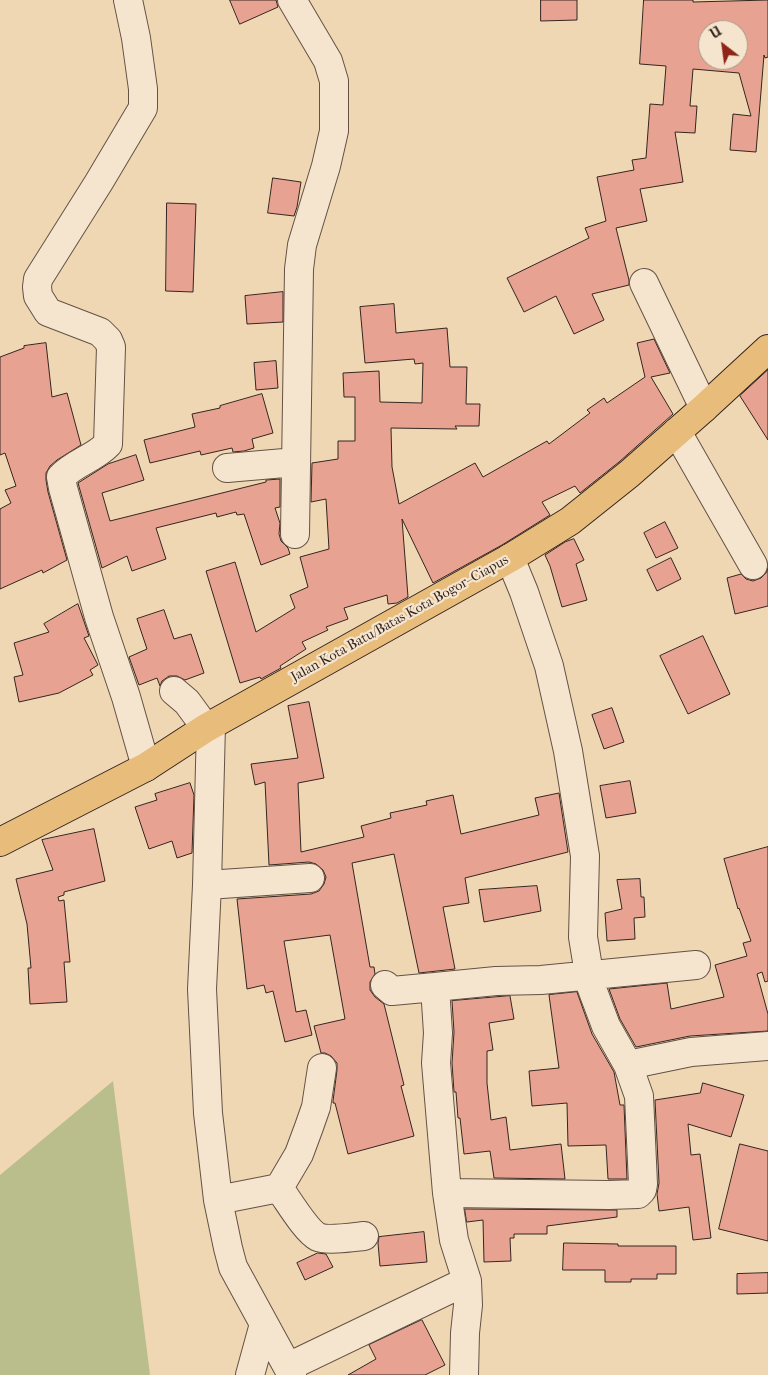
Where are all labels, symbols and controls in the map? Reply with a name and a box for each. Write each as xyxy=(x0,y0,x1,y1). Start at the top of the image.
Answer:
north arrow xyxy=(698,20,748,70)
text: U xyxy=(707,22,725,43)
street label: Jalan Kota Batu/Batas Kota Bogor–Ciapus xyxy=(288,552,512,686)

